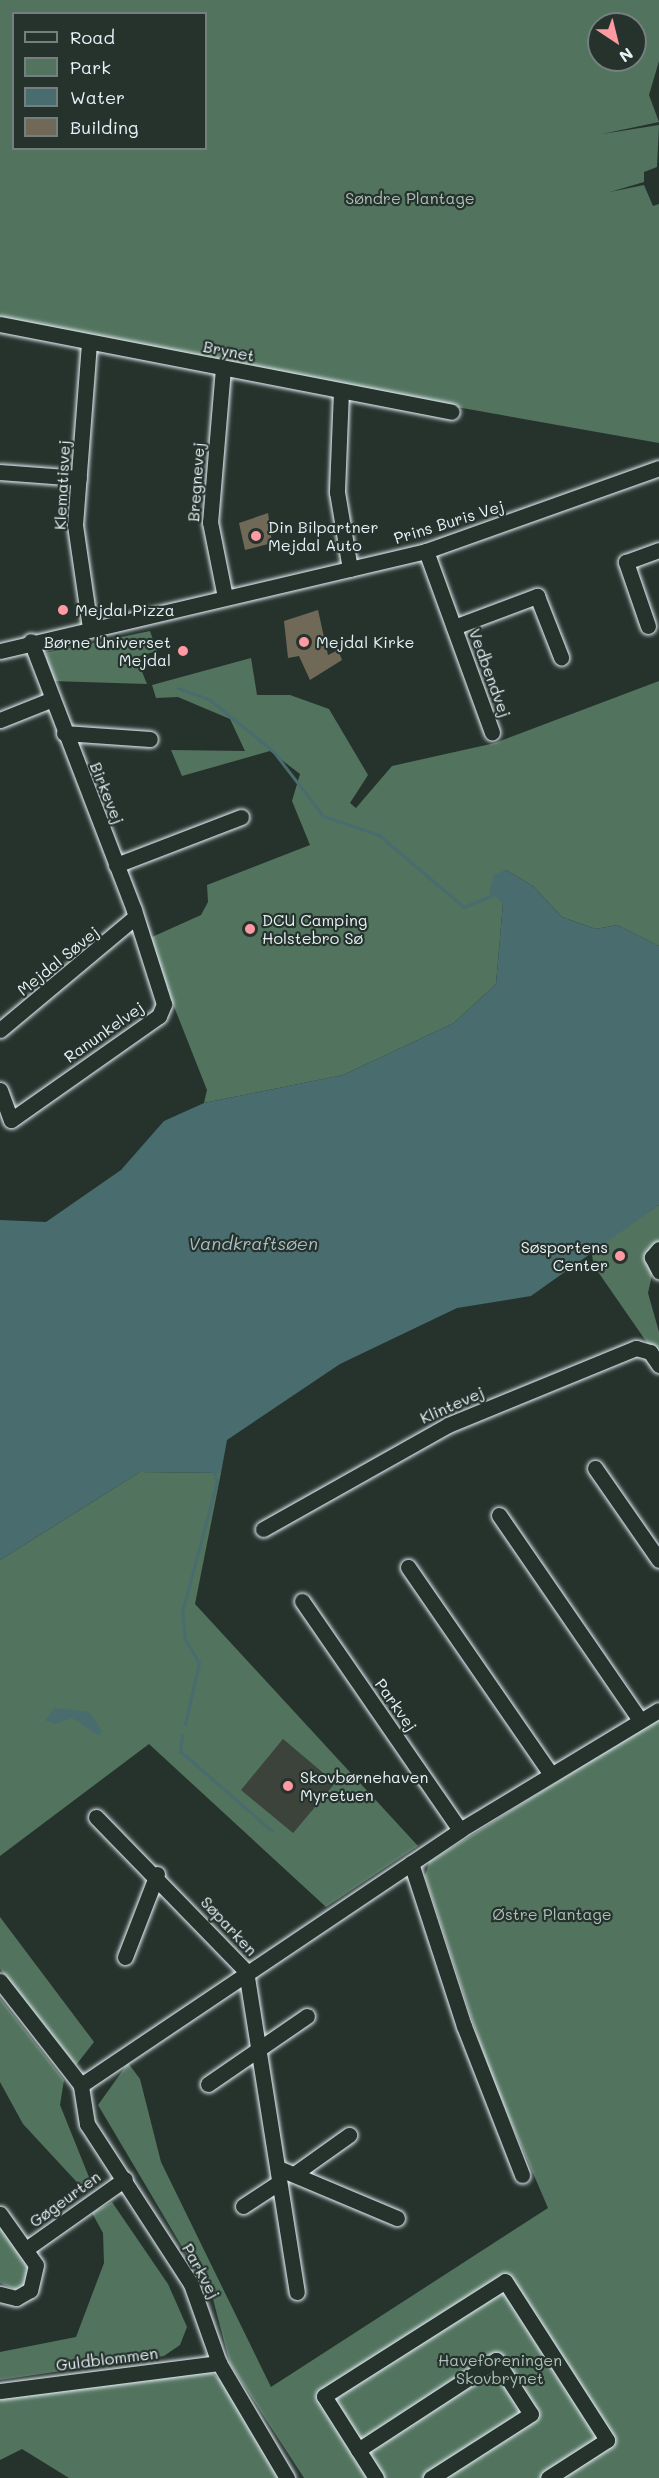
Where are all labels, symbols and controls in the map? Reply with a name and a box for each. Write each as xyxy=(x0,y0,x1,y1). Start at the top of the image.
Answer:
legend xyxy=(12,12,207,150)
north arrow xyxy=(587,12,647,72)
text: Road xyxy=(70,25,115,49)
text: N xyxy=(615,43,637,68)
text: Park xyxy=(70,55,111,79)
text: Water xyxy=(70,85,125,109)
text: Building xyxy=(70,115,138,139)
park label: Søndre Plantage xyxy=(345,188,475,208)
street label: Brynet xyxy=(202,337,256,365)
street label: Klematisvej xyxy=(50,440,74,530)
street label: Bregnevej xyxy=(184,442,208,522)
street label: Prins Buris Vej xyxy=(391,496,507,548)
place label: Din Bilpartner Mejdal Auto xyxy=(268,517,378,555)
marker: Din Bilpartner Mejdal Auto xyxy=(249,529,263,543)
place label: Mejdal Pizza xyxy=(75,600,175,620)
marker: Mejdal Pizza xyxy=(56,603,70,617)
street label: Vedbendvej xyxy=(465,626,515,720)
place label: Børne Universet Mejdal xyxy=(44,632,171,670)
place label: Mejdal Kirke xyxy=(316,632,414,652)
marker: Mejdal Kirke xyxy=(297,635,311,649)
marker: Børne Universet Mejdal xyxy=(176,644,190,658)
street label: Birkevej xyxy=(86,759,128,827)
place label: DCU Camping Holstebro Sø xyxy=(262,910,367,948)
street label: Mejdal Søvej xyxy=(13,922,103,1000)
marker: DCU Camping Holstebro Sø xyxy=(243,922,257,936)
street label: Ranunkelvej xyxy=(60,998,148,1066)
water label: Vandkraftsøen xyxy=(188,1232,318,1254)
place label: Søsportens Center xyxy=(521,1237,608,1275)
marker: Søsportens Center xyxy=(613,1249,627,1263)
street label: Klintevej xyxy=(417,1382,487,1428)
street label: Parkvej xyxy=(371,1675,421,1735)
place label: Skovbørnehaven Myretuen xyxy=(300,1767,428,1805)
marker: Skovbørnehaven Myretuen xyxy=(281,1779,295,1793)
street label: Søparken xyxy=(197,1892,261,1960)
park label: Østre Plantage xyxy=(492,1904,612,1924)
street label: Gøgeurten xyxy=(26,2167,104,2231)
street label: Parkvej xyxy=(178,2240,224,2302)
street label: Guldblommen xyxy=(55,2343,159,2375)
park label: Haveforeningen Skovbrynet xyxy=(438,2350,562,2388)

